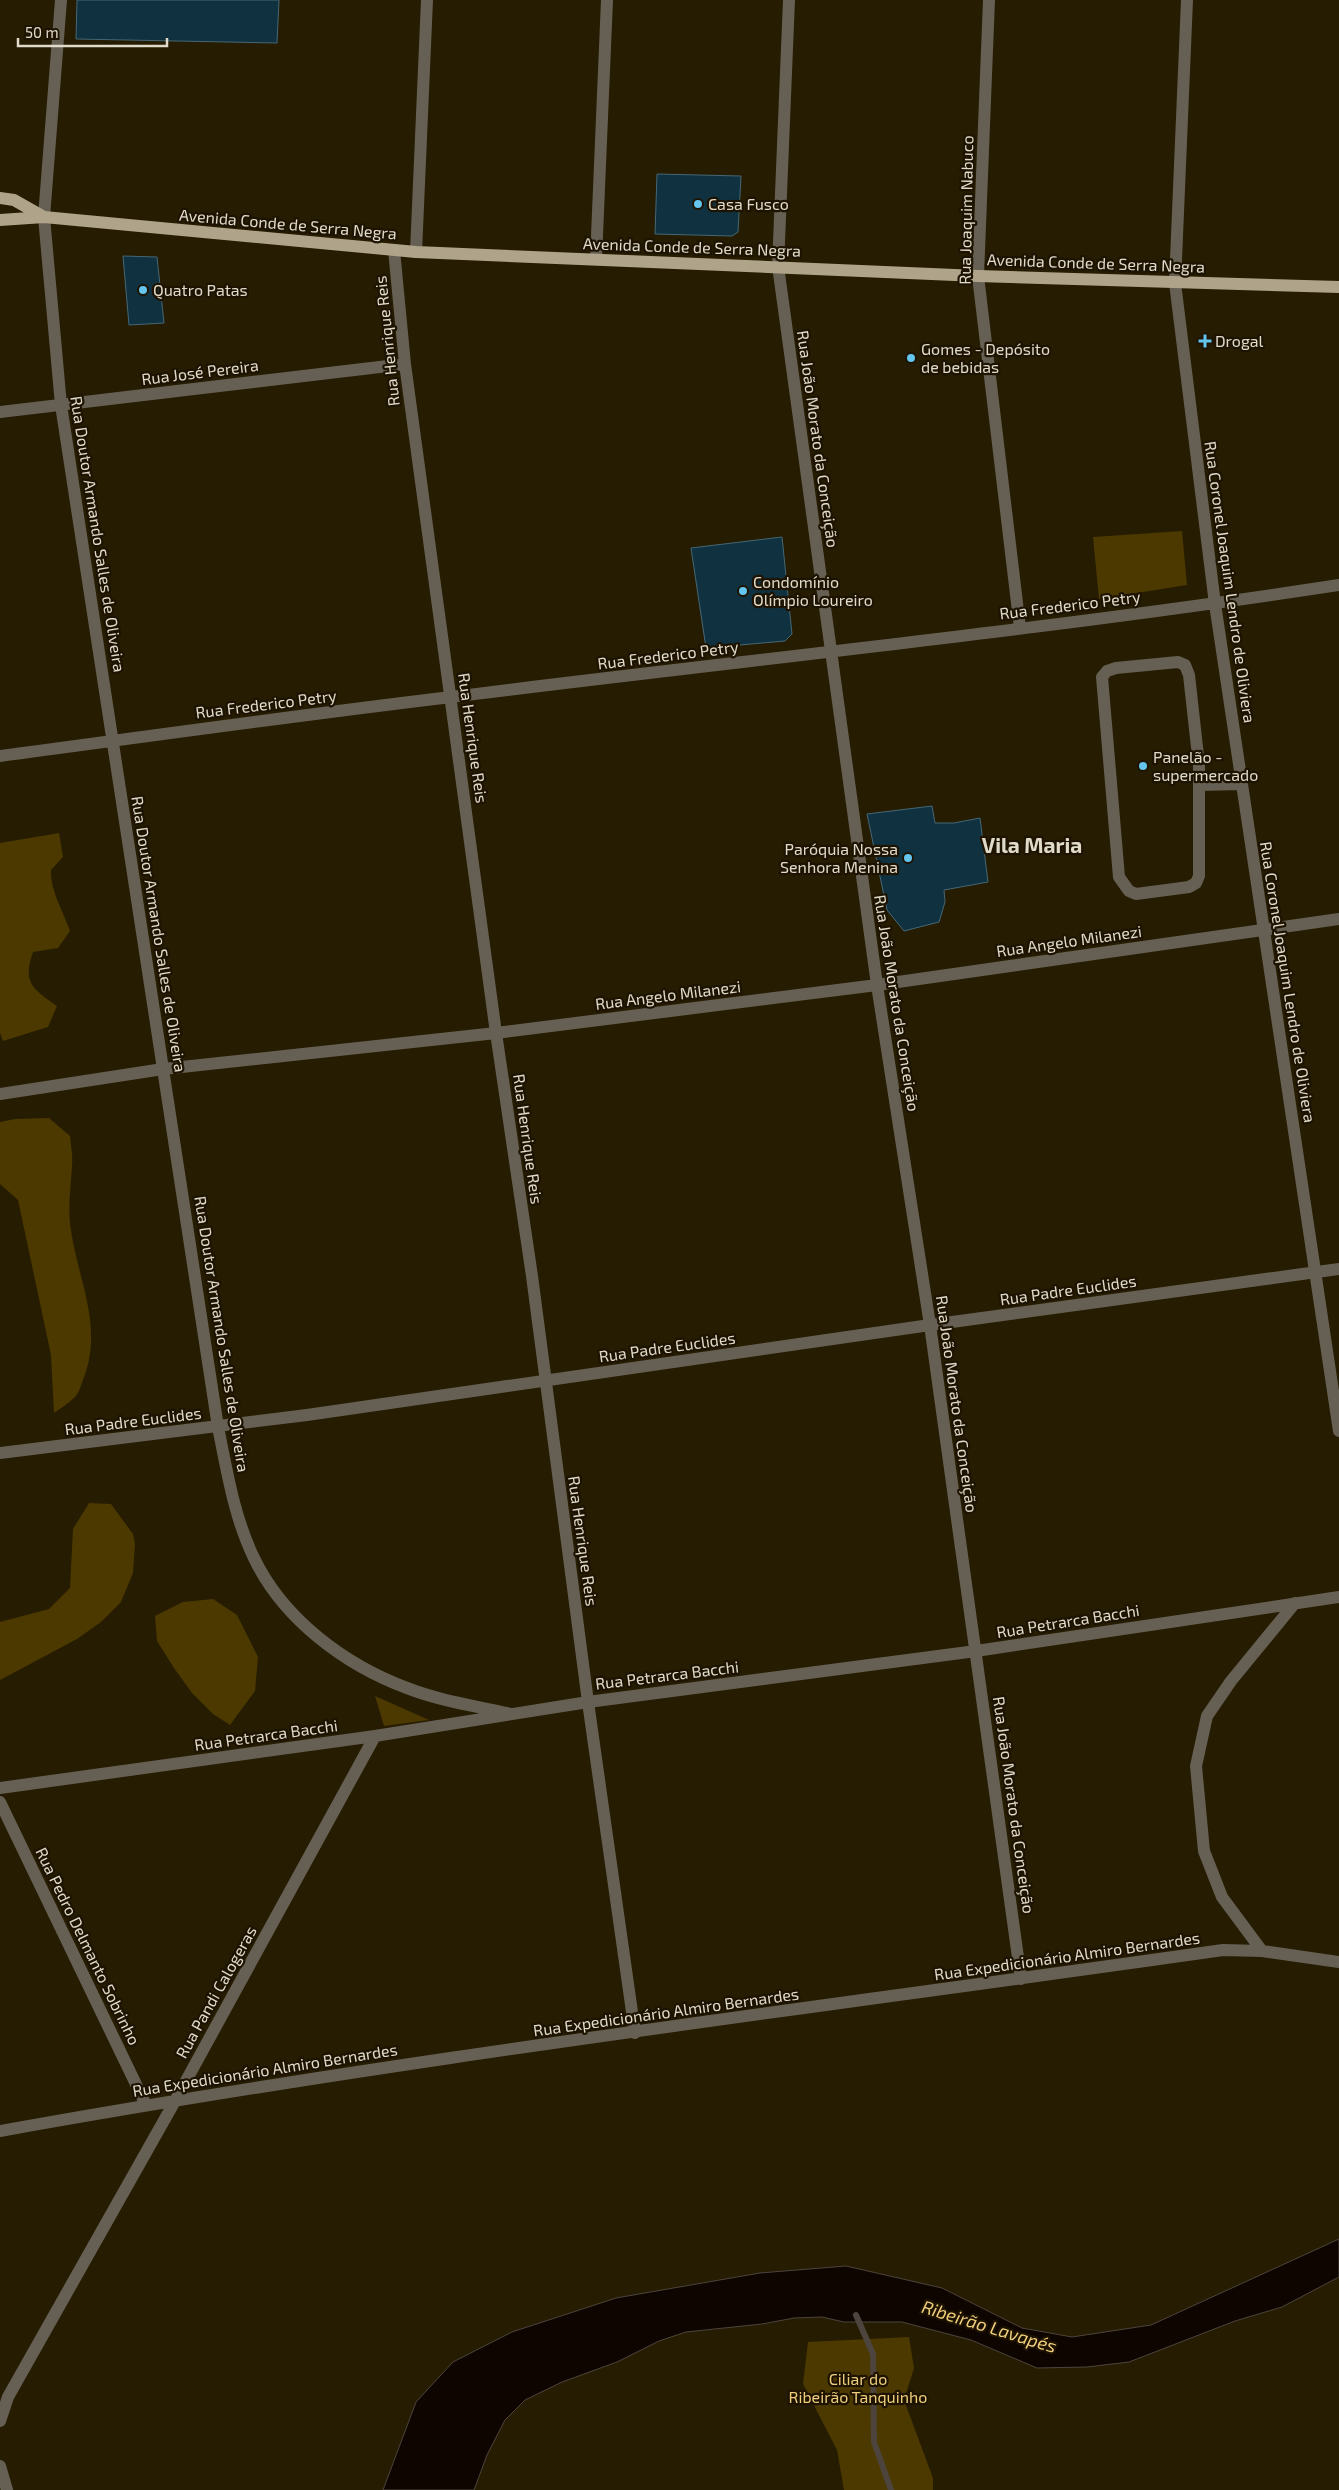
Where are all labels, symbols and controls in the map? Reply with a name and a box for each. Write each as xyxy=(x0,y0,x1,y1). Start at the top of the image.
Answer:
scale bar xyxy=(18,15,166,47)
text: 50 m xyxy=(25,23,59,41)
street label: Rua Joaquim Nabuco xyxy=(955,135,976,285)
place label: Casa Fusco xyxy=(708,194,789,213)
marker: Casa Fusco xyxy=(692,198,704,210)
street label: Avenida Conde de Serra Negra xyxy=(178,205,398,242)
street label: Avenida Conde de Serra Negra xyxy=(583,233,801,260)
street label: Avenida Conde de Serra Negra xyxy=(987,249,1205,276)
street label: Rua Henrique Reis xyxy=(370,275,403,407)
place label: Quatro Patas xyxy=(153,280,248,300)
marker: Quatro Patas xyxy=(137,284,149,296)
street label: Rua João Morato da Conceição xyxy=(793,329,843,549)
place label: Drogal xyxy=(1215,331,1264,350)
marker: Drogal xyxy=(1199,335,1211,347)
place label: Gomes - Depósito de bebidas xyxy=(921,339,1050,376)
marker: Gomes - Depósito de bebidas xyxy=(905,352,917,364)
street label: Rua José Pereira xyxy=(140,355,260,388)
street label: Rua Doutor Armando Salles de Oliveira xyxy=(67,394,130,673)
street label: Rua Coronel Joaquim Lendro de Oliviera xyxy=(1201,440,1260,724)
place label: Condomínio Olímpio Loureiro xyxy=(753,572,873,609)
marker: Condomínio Olímpio Loureiro xyxy=(737,585,749,597)
street label: Rua Frederico Petry xyxy=(998,586,1142,623)
street label: Rua Frederico Petry xyxy=(596,636,740,673)
street label: Rua Henrique Reis xyxy=(455,672,492,804)
street label: Rua Frederico Petry xyxy=(194,685,338,722)
place label: Panelão - supermercado xyxy=(1153,747,1258,784)
marker: Panelão - supermercado xyxy=(1137,760,1149,772)
street label: Rua Doutor Armando Salles de Oliveira xyxy=(128,794,191,1073)
district label: Vila Maria xyxy=(982,832,1082,857)
place label: Paróquia Nossa Senhora Menina xyxy=(780,839,898,876)
street label: Rua Coronel Joaquim Lendro de Oliviera xyxy=(1257,840,1320,1124)
marker: Paróquia Nossa Senhora Menina xyxy=(902,852,914,864)
street label: Rua João Morato da Conceição xyxy=(870,893,924,1113)
street label: Rua Angelo Milanezi xyxy=(995,921,1143,960)
street label: Rua Angelo Milanezi xyxy=(594,976,742,1013)
street label: Rua Henrique Reis xyxy=(510,1073,547,1205)
street label: Rua Doutor Armando Salles de Oliveira xyxy=(191,1194,254,1473)
street label: Rua Padre Euclides xyxy=(998,1271,1137,1308)
street label: Rua João Morato da Conceição xyxy=(932,1294,982,1514)
street label: Rua Padre Euclides xyxy=(597,1328,736,1365)
street label: Rua Padre Euclides xyxy=(64,1403,202,1438)
street label: Rua Henrique Reis xyxy=(565,1475,602,1607)
street label: Rua Petrarca Bacchi xyxy=(995,1600,1141,1641)
street label: Rua Petrarca Bacchi xyxy=(594,1656,740,1693)
street label: Rua João Morato da Conceição xyxy=(989,1695,1039,1915)
street label: Rua Petrarca Bacchi xyxy=(193,1715,339,1754)
street label: Rua Pedro Delmanto Sobrinho xyxy=(32,1844,145,2048)
street label: Rua Pandi Calogeras xyxy=(171,1922,260,2061)
street label: Rua Expedicionário Almiro Bernardes xyxy=(933,1927,1201,1984)
street label: Rua Expedicionário Almiro Bernardes xyxy=(532,1983,800,2040)
street label: Rua Expedicionário Almiro Bernardes xyxy=(131,2039,399,2100)
water label: Ribeirão Lavapés xyxy=(919,2295,1059,2357)
park label: Ciliar do Ribeirão Tanquinho xyxy=(789,2369,927,2406)

